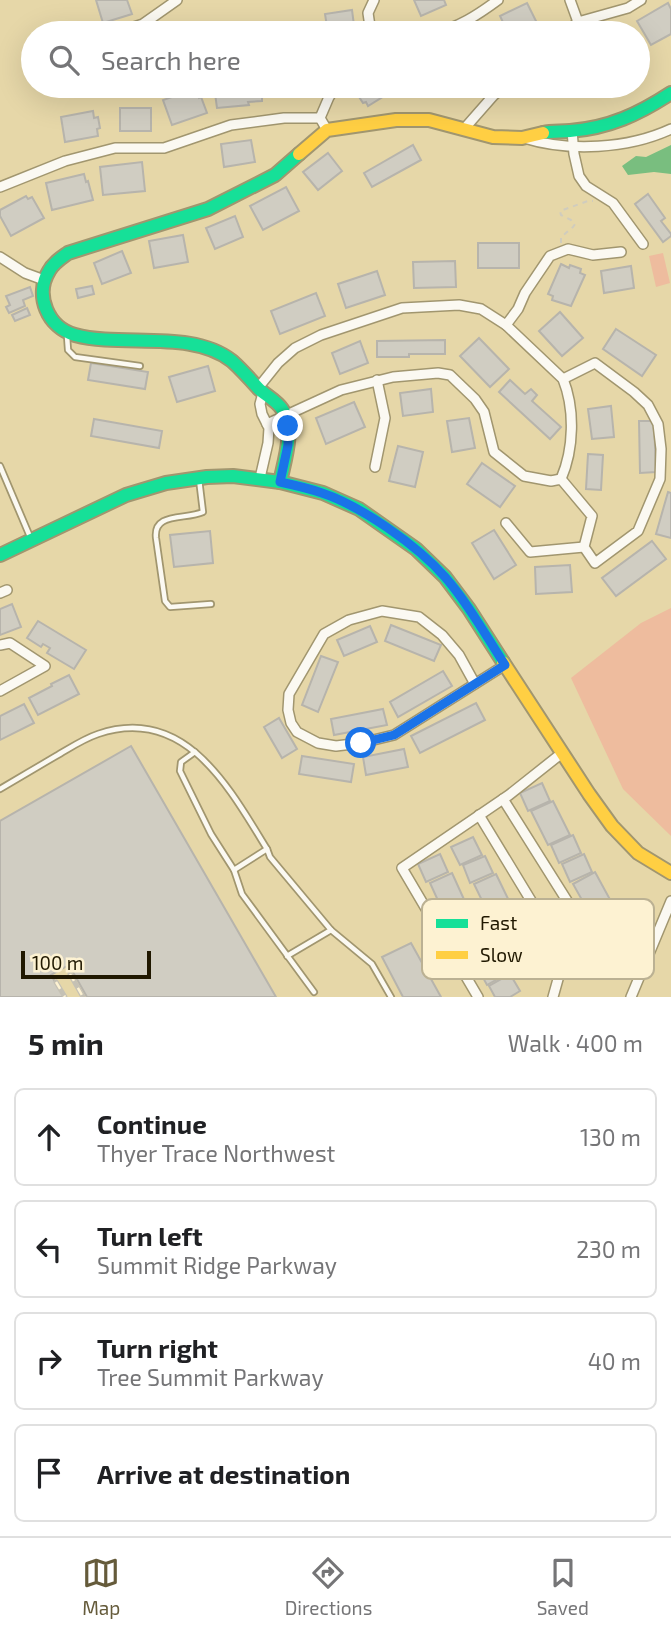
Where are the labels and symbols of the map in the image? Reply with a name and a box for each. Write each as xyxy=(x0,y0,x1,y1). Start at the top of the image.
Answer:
route end xyxy=(272,410,303,441)
route start xyxy=(345,727,376,758)
legend xyxy=(422,899,654,979)
text: Fast xyxy=(480,911,517,934)
text: Slow xyxy=(480,943,523,966)
scale bar xyxy=(21,948,150,980)

